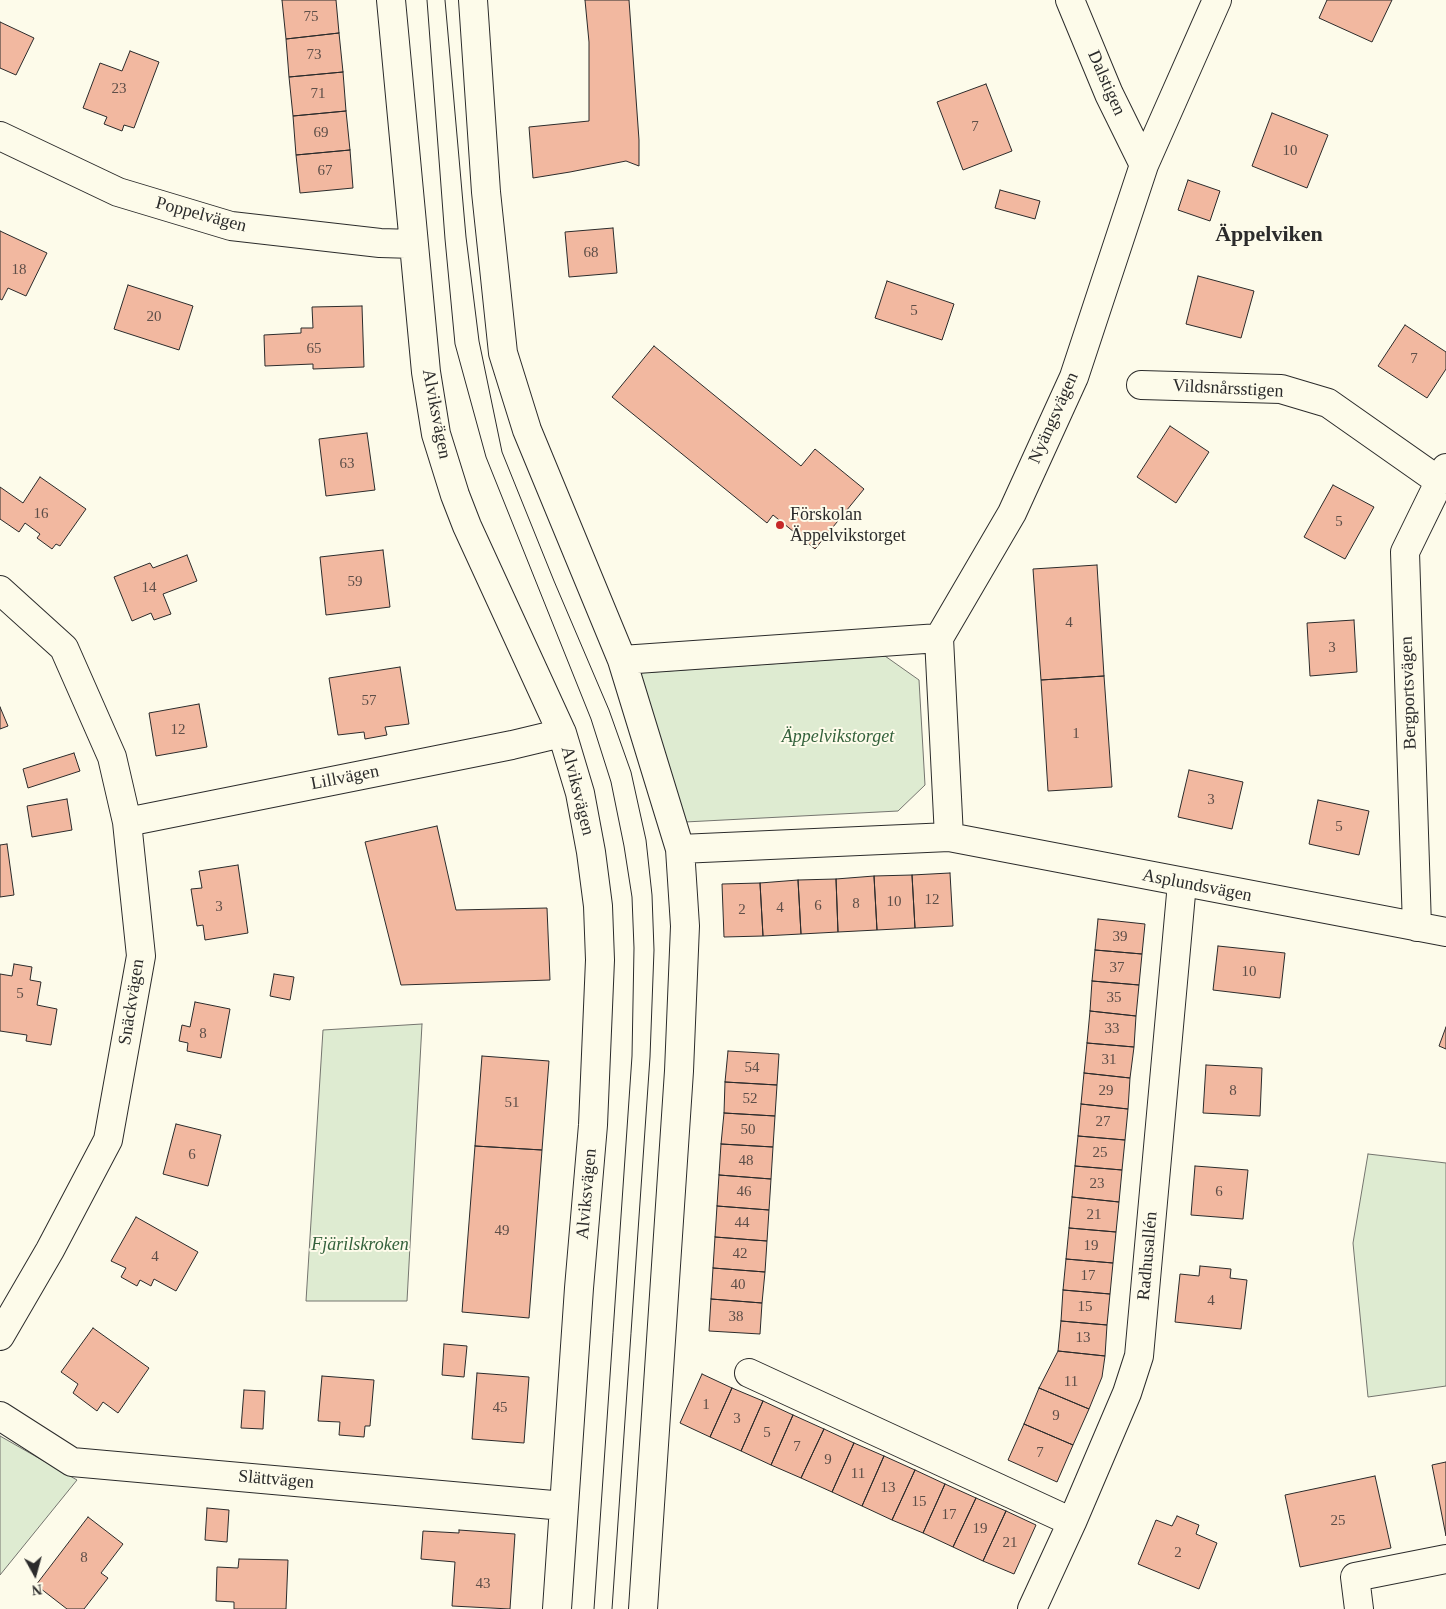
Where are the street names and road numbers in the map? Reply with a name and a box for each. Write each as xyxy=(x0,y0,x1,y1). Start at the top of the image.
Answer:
street label: Dalstigen xyxy=(1082,47,1130,119)
street label: Poppelvägen xyxy=(153,193,249,237)
street label: Alviksvägen xyxy=(417,367,455,461)
street label: Nyängsvägen xyxy=(1024,369,1084,467)
street label: Vildsnårsstigen xyxy=(1172,375,1284,403)
street label: Bergportsvägen xyxy=(1396,636,1422,750)
street label: Alviksvägen xyxy=(556,744,598,838)
street label: Lillvägen xyxy=(309,761,381,795)
street label: Asplundsvägen xyxy=(1140,865,1254,907)
street label: Snäckvägen xyxy=(115,957,149,1047)
street label: Alviksvägen xyxy=(572,1148,602,1240)
street label: Radhusallén xyxy=(1133,1211,1163,1301)
street label: Slättvägen xyxy=(237,1466,315,1494)

